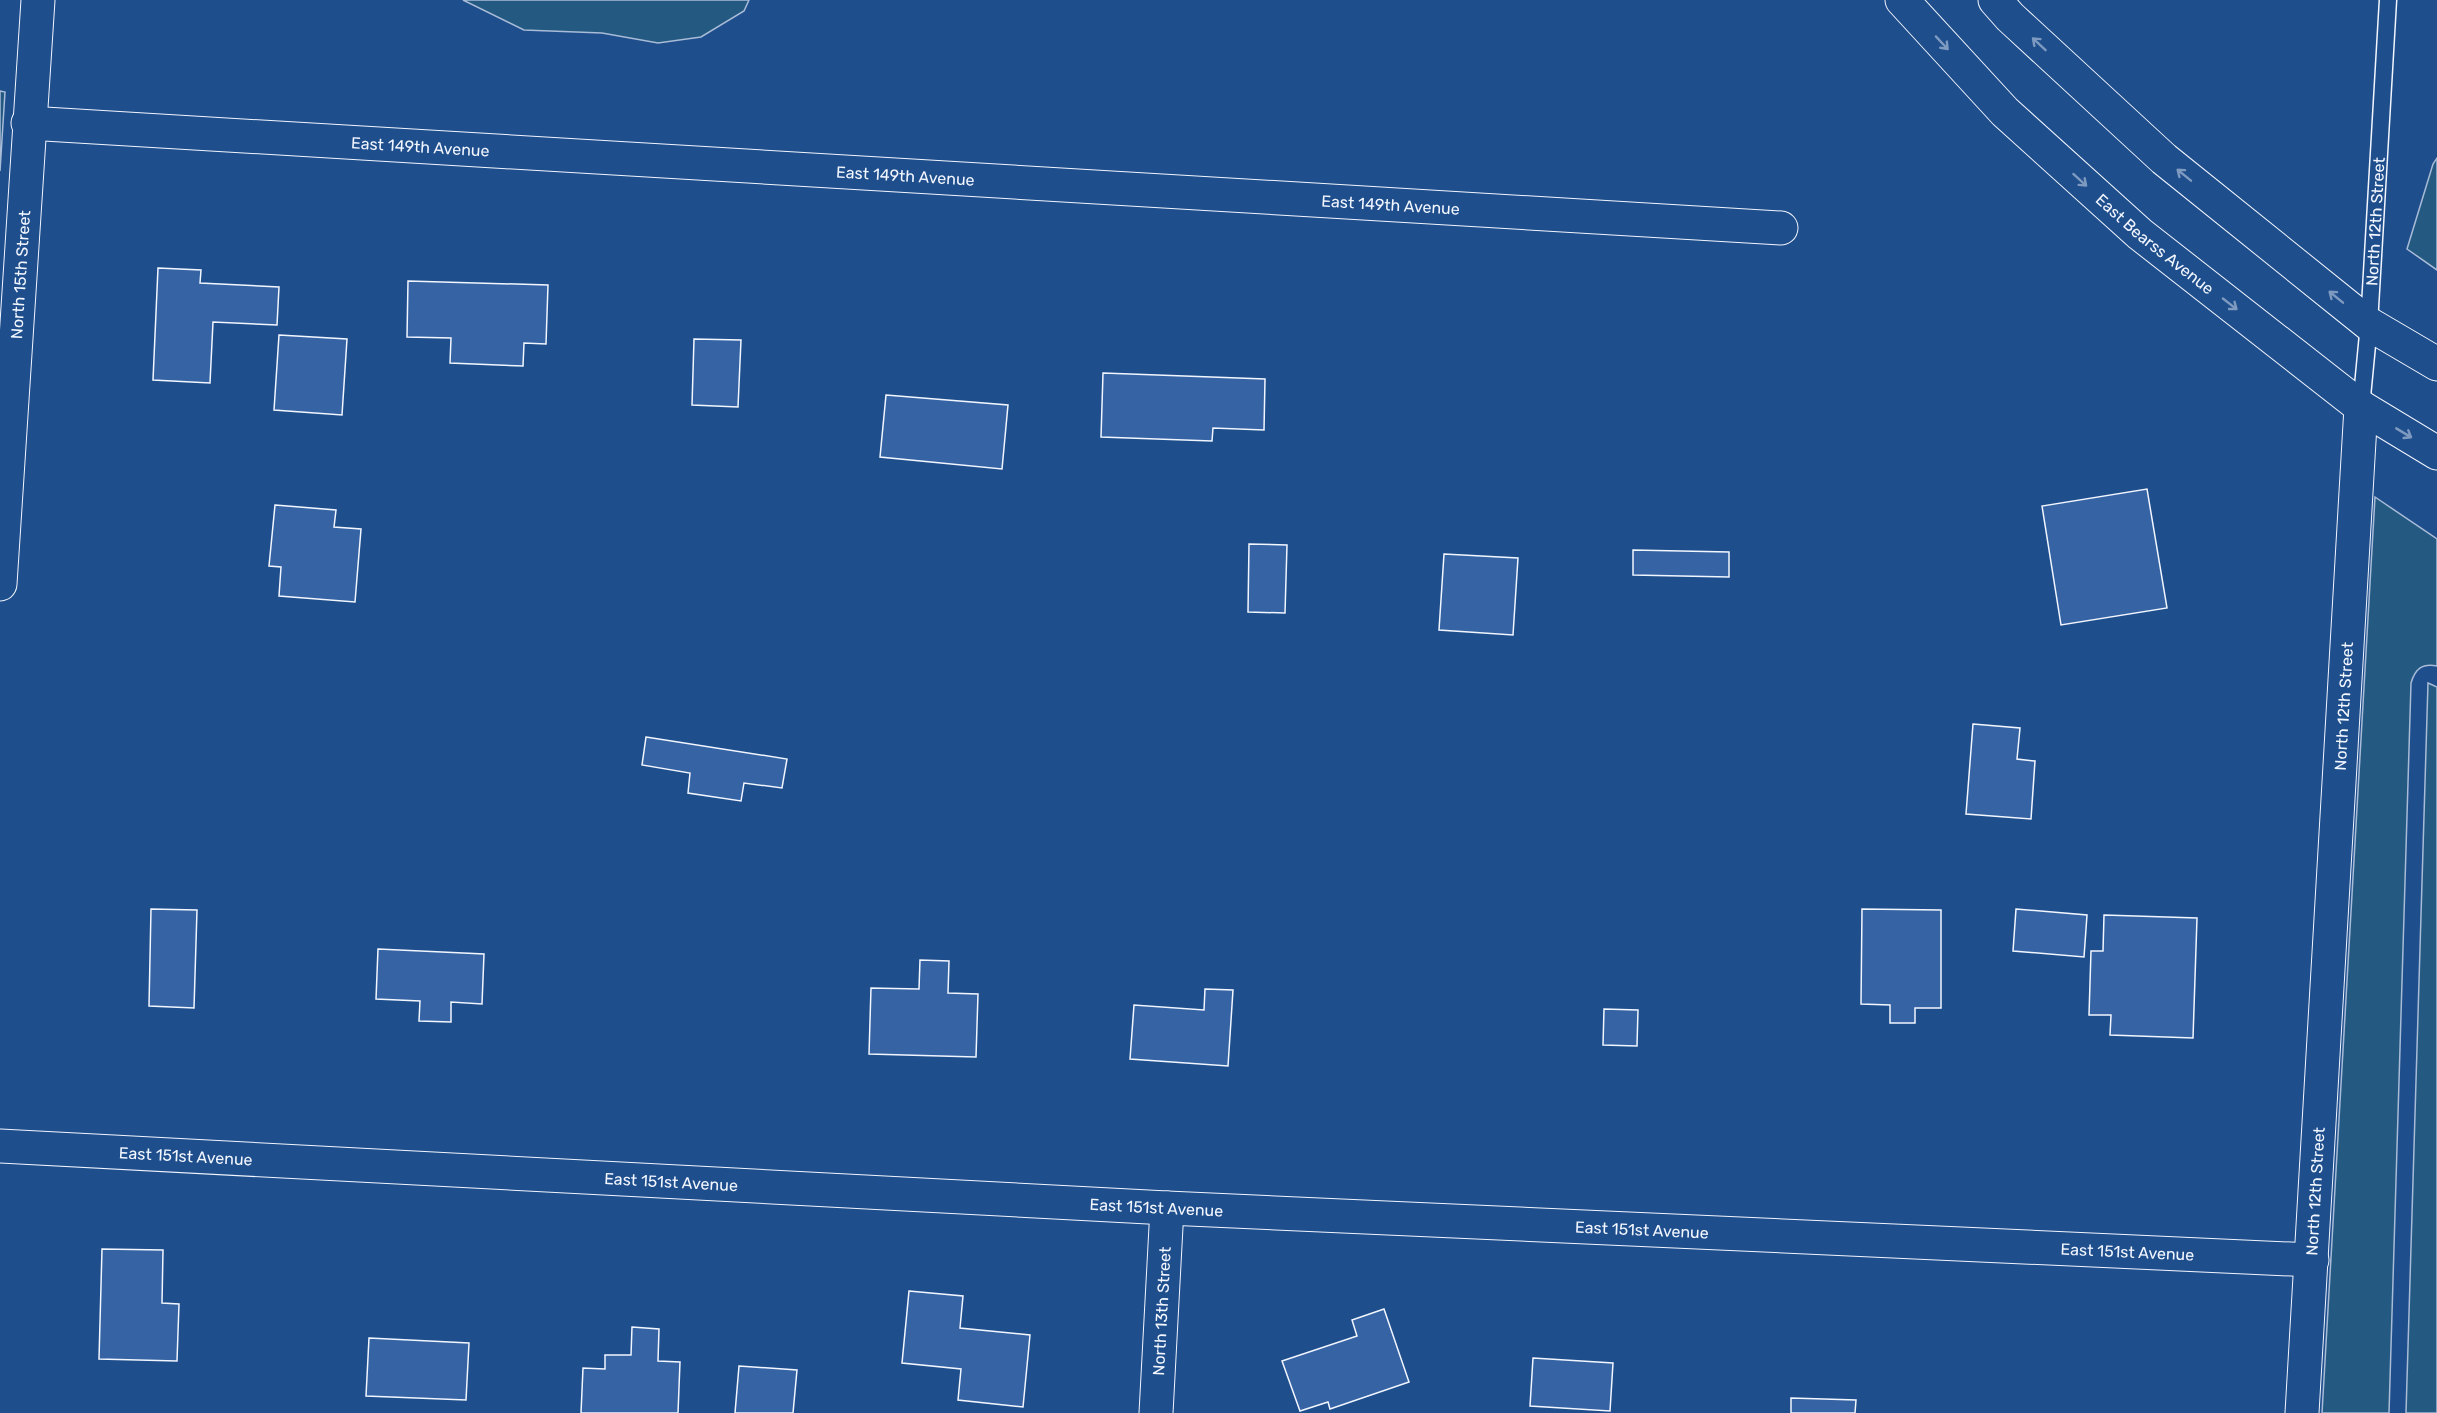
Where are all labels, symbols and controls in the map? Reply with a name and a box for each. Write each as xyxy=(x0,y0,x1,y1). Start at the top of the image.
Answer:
one-way arrow xyxy=(1935,35,1949,50)
one-way arrow xyxy=(2032,37,2047,51)
street label: East 149th Avenue xyxy=(350,133,490,161)
street label: North 12th Street xyxy=(2362,157,2389,286)
street label: East 149th Avenue xyxy=(836,162,975,190)
one-way arrow xyxy=(2177,168,2192,182)
one-way arrow xyxy=(2073,173,2088,187)
street label: East Bearss Avenue xyxy=(2092,190,2218,298)
street label: East 149th Avenue xyxy=(1321,191,1460,219)
street label: North 15th Street xyxy=(7,210,34,340)
one-way arrow xyxy=(2328,291,2344,304)
one-way arrow xyxy=(2222,298,2238,311)
one-way arrow xyxy=(2395,427,2412,439)
street label: North 12th Street xyxy=(2331,641,2357,771)
street label: North 12th Street xyxy=(2302,1127,2329,1256)
street label: East 151st Avenue xyxy=(118,1143,253,1169)
street label: East 151st Avenue xyxy=(604,1169,738,1195)
street label: East 151st Avenue xyxy=(1089,1195,1224,1221)
street label: East 151st Avenue xyxy=(1575,1218,1709,1243)
street label: East 151st Avenue xyxy=(2060,1240,2195,1265)
street label: North 13th Street xyxy=(1149,1246,1175,1376)

